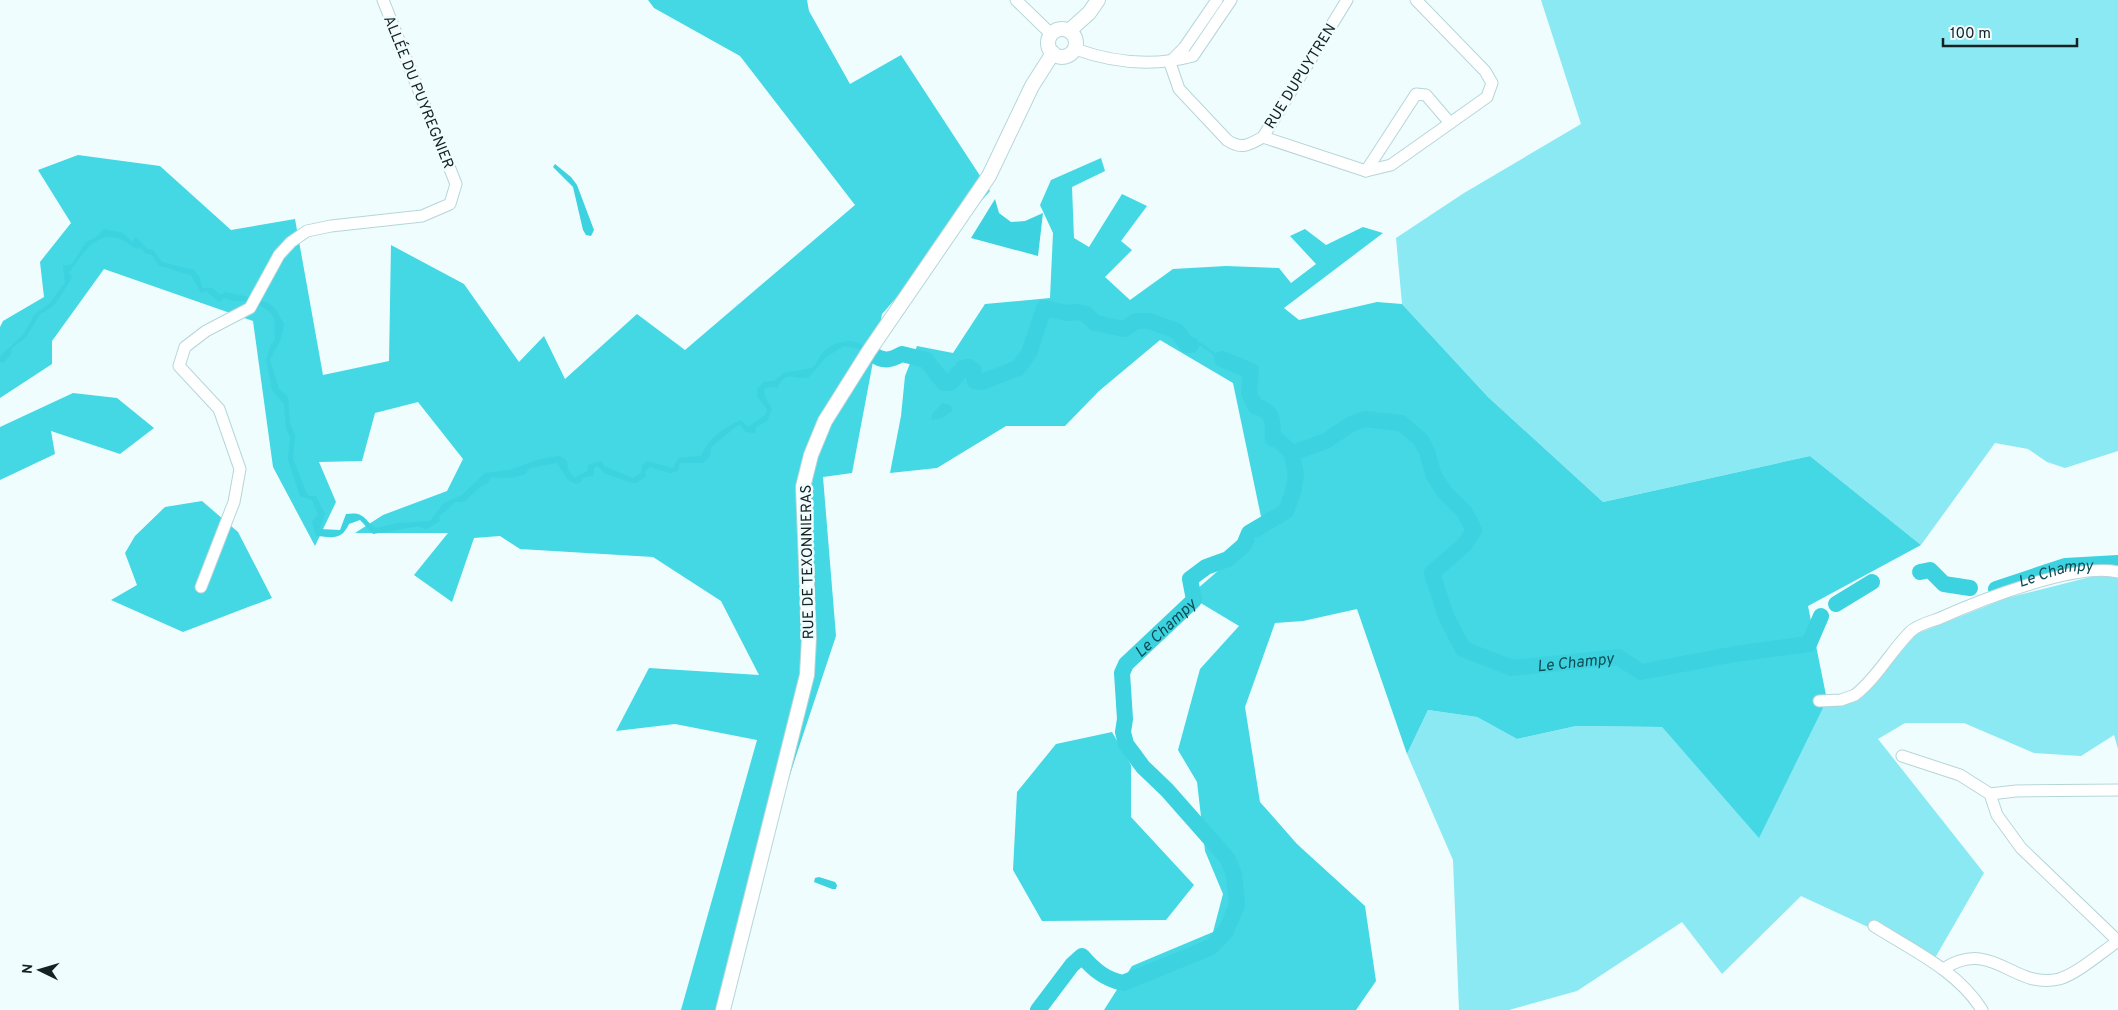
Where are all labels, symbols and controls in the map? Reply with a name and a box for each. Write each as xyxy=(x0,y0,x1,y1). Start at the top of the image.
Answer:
street label: ALLÉE DU PUYREGNIER xyxy=(378,13,458,172)
scale bar xyxy=(1943,15,2077,47)
street label: RUE DUPUYTREN xyxy=(1261,21,1341,133)
text: 100 m xyxy=(1950,25,1991,44)
street label: RUE DE TEXONNIERAS xyxy=(798,484,819,639)
water label: Le Champy xyxy=(2016,556,2095,593)
water label: Le Champy xyxy=(1131,594,1202,663)
water label: Le Champy xyxy=(1536,649,1617,677)
north arrow xyxy=(15,945,65,995)
text: N xyxy=(20,963,37,975)

